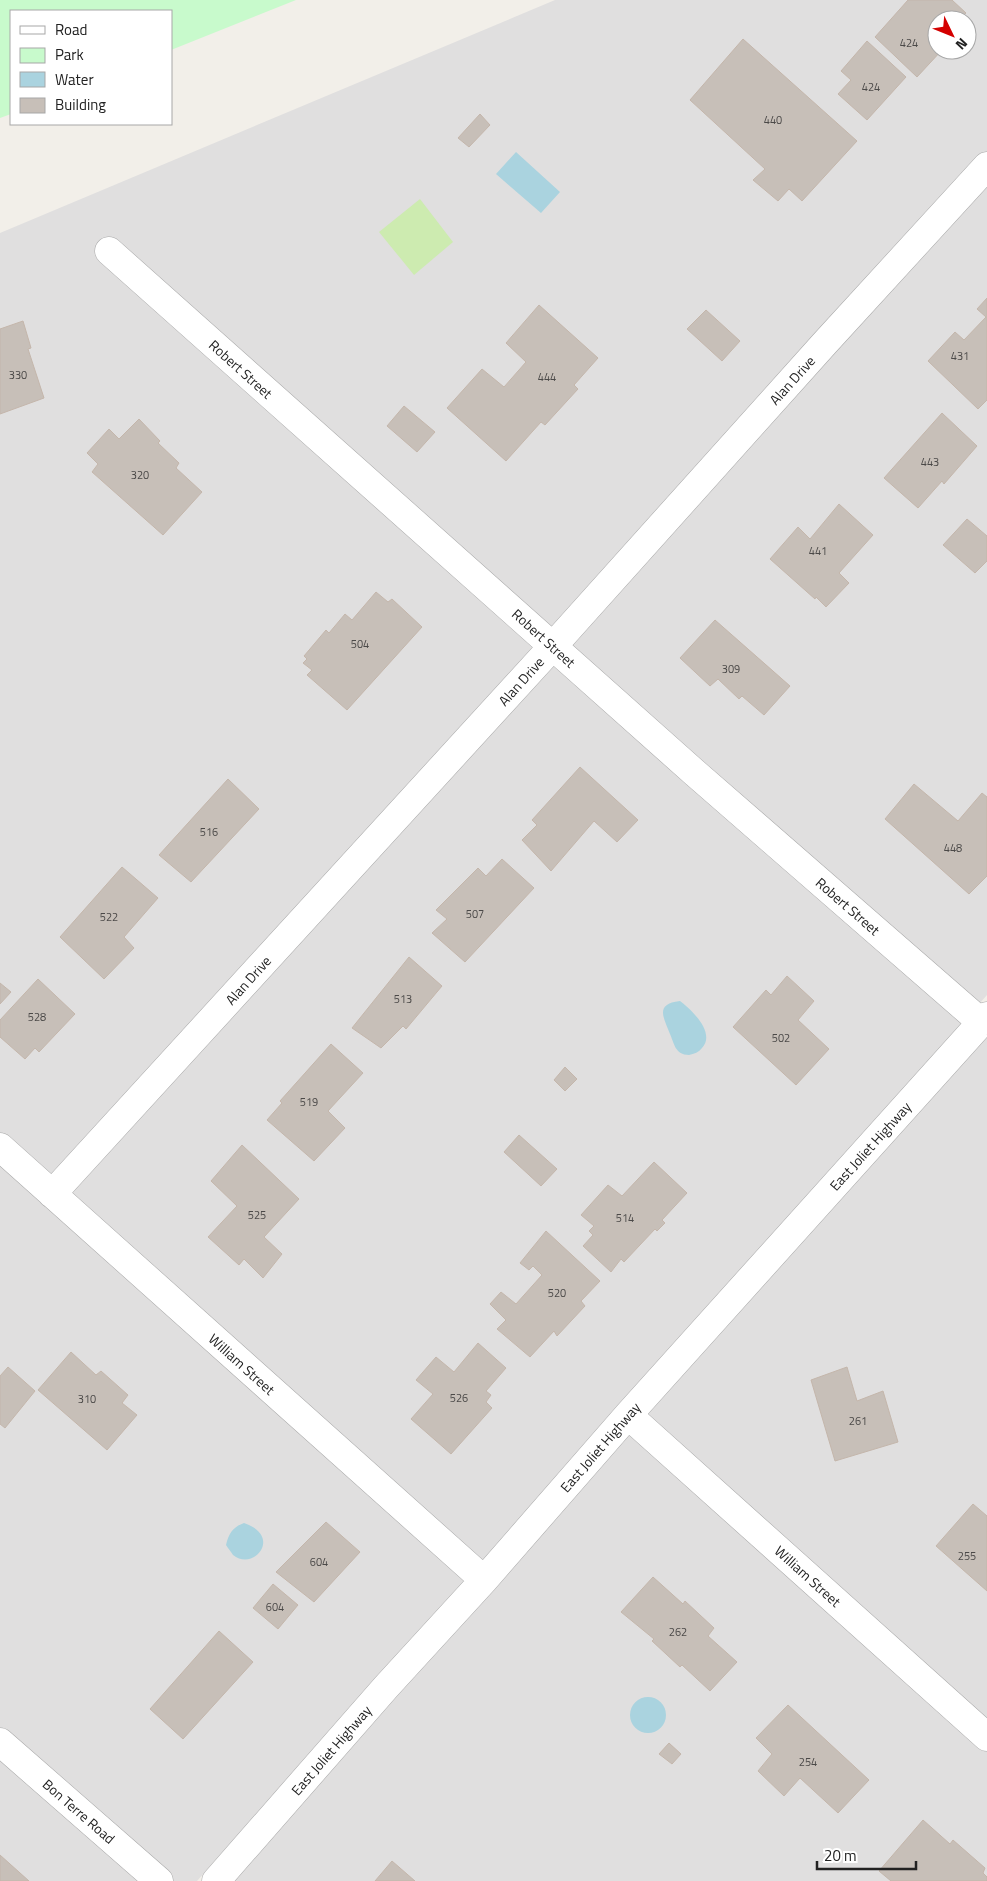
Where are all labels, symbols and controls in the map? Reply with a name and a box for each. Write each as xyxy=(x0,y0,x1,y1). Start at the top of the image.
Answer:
legend xyxy=(10,10,172,125)
north arrow xyxy=(927,10,977,60)
text: Road xyxy=(55,18,87,41)
text: N xyxy=(951,33,973,55)
house number: 424 xyxy=(900,35,918,51)
text: Park xyxy=(55,43,84,66)
text: Water xyxy=(55,68,94,91)
house number: 424 xyxy=(862,79,880,95)
text: Building xyxy=(55,93,106,116)
house number: 440 xyxy=(764,112,782,128)
street label: Robert Street xyxy=(205,335,278,403)
house number: 431 xyxy=(951,348,969,364)
street label: Alan Drive xyxy=(764,351,820,409)
house number: 330 xyxy=(9,367,27,383)
house number: 444 xyxy=(538,369,556,385)
house number: 443 xyxy=(921,454,939,470)
house number: 320 xyxy=(131,467,149,483)
house number: 441 xyxy=(809,543,827,559)
street label: Robert Street xyxy=(508,604,581,672)
house number: 504 xyxy=(351,636,369,652)
street label: Alan Drive xyxy=(493,652,549,710)
house number: 309 xyxy=(722,661,740,677)
house number: 516 xyxy=(200,824,218,840)
house number: 448 xyxy=(944,840,962,856)
street label: Robert Street xyxy=(811,872,885,940)
house number: 507 xyxy=(466,906,484,922)
house number: 522 xyxy=(100,909,118,925)
street label: Alan Drive xyxy=(220,951,276,1009)
house number: 513 xyxy=(394,991,412,1007)
house number: 528 xyxy=(28,1009,46,1025)
house number: 502 xyxy=(772,1030,790,1046)
house number: 519 xyxy=(300,1094,318,1110)
street label: East Joliet Highway xyxy=(824,1097,916,1195)
house number: 525 xyxy=(248,1207,266,1223)
house number: 514 xyxy=(616,1210,634,1226)
house number: 520 xyxy=(548,1285,566,1301)
street label: William Street xyxy=(204,1328,280,1400)
house number: 526 xyxy=(450,1390,468,1406)
house number: 310 xyxy=(78,1391,96,1407)
street label: East Joliet Highway xyxy=(555,1397,645,1497)
house number: 261 xyxy=(849,1413,867,1429)
street label: William Street xyxy=(770,1540,846,1612)
house number: 255 xyxy=(958,1548,976,1564)
house number: 604 xyxy=(310,1554,328,1570)
house number: 604 xyxy=(266,1599,284,1615)
house number: 262 xyxy=(669,1624,687,1640)
street label: East Joliet Highway xyxy=(286,1700,376,1800)
house number: 254 xyxy=(799,1754,817,1770)
street label: Bon Terre Road xyxy=(38,1774,120,1848)
scale bar xyxy=(817,1838,916,1870)
text: 20 m xyxy=(824,1844,857,1867)

